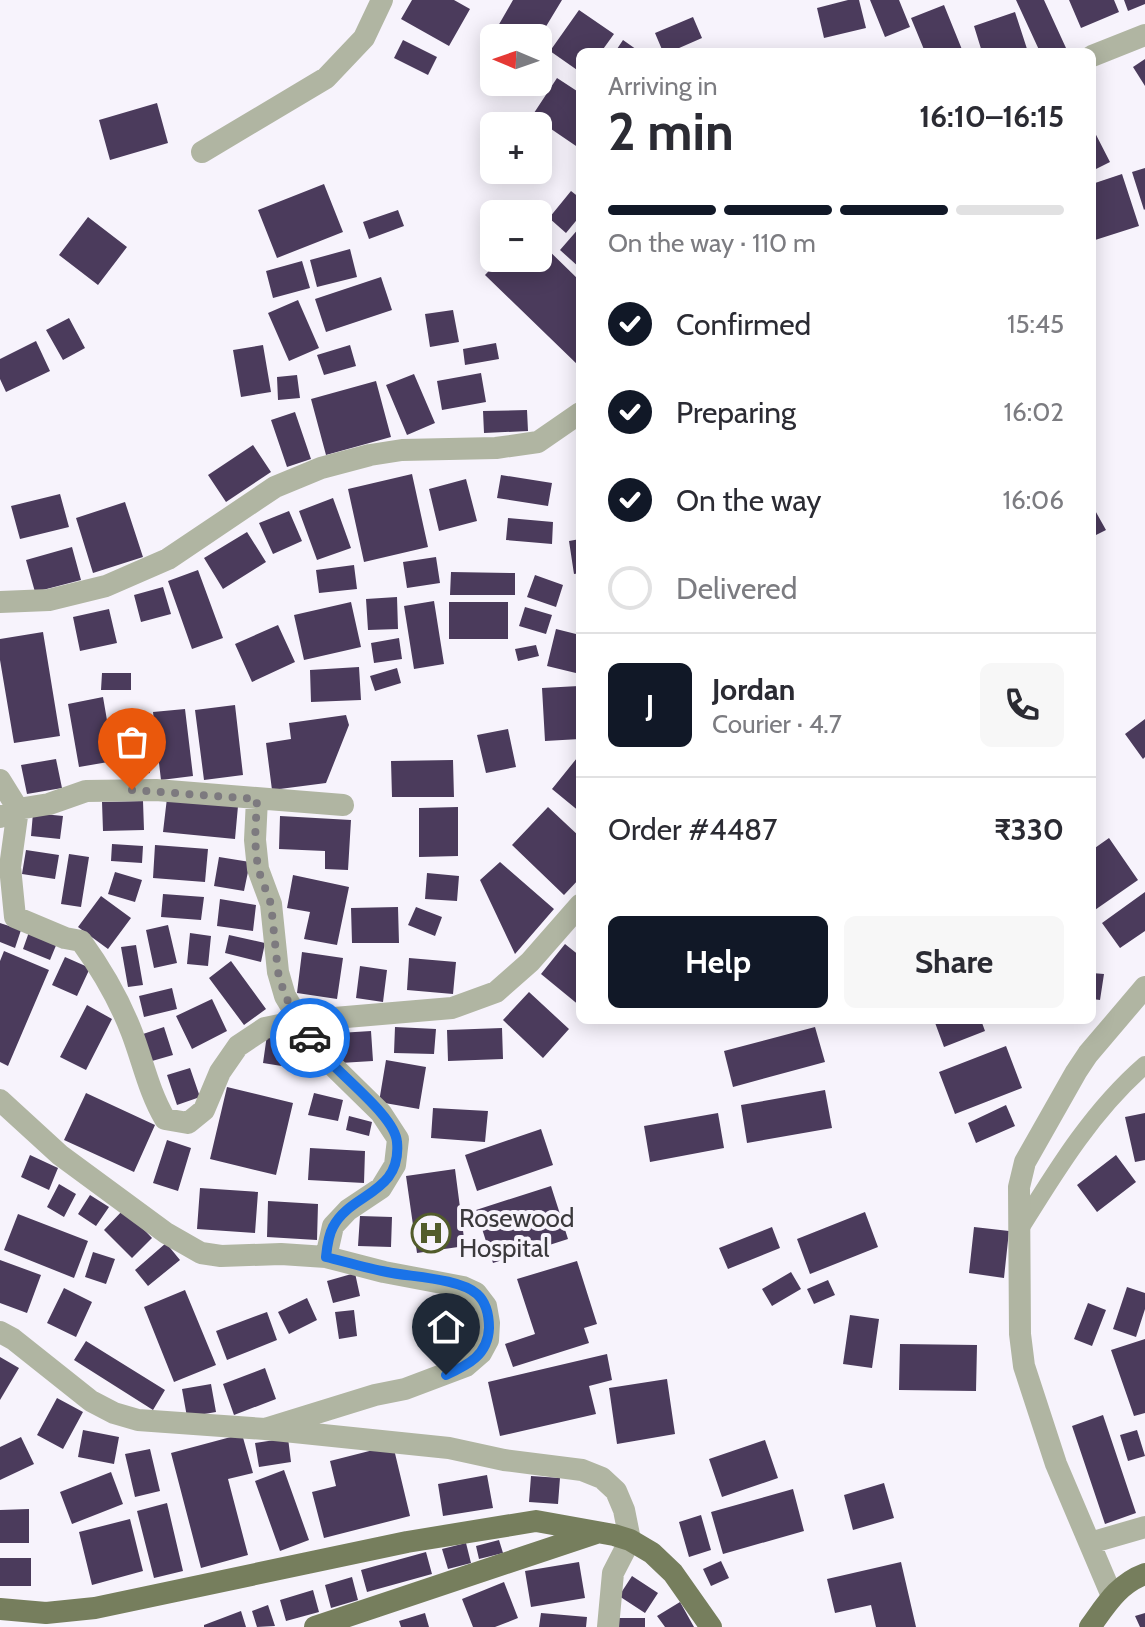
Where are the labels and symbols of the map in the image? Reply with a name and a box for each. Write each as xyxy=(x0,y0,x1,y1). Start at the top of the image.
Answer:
north arrow xyxy=(480,24,552,96)
pin xyxy=(98,708,166,790)
courier xyxy=(270,998,350,1078)
place label: Rosewood Hospital xyxy=(459,1202,574,1264)
hospital icon: Rosewood Hospital xyxy=(410,1212,452,1254)
pin xyxy=(412,1293,480,1375)

